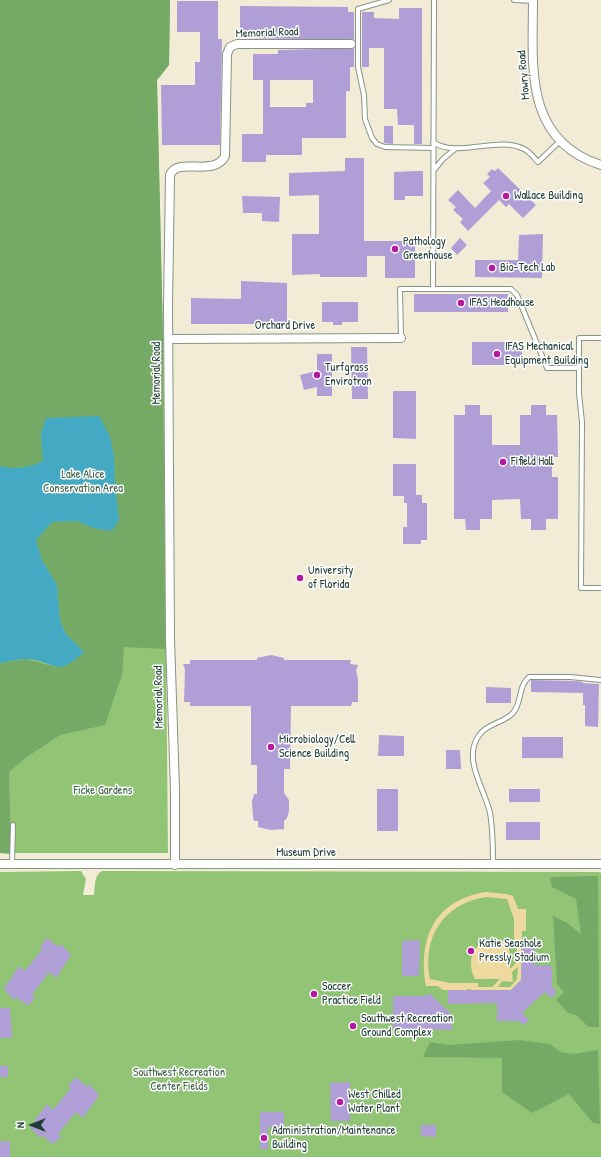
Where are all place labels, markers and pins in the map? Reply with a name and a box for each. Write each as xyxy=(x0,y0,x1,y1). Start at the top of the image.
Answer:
place label: Wallace Building xyxy=(514,189,583,203)
marker: Wallace Building xyxy=(501,191,511,201)
place label: Pathology Greenhouse xyxy=(403,235,452,263)
marker: Pathology Greenhouse xyxy=(390,244,400,254)
place label: Bio-Tech Lab xyxy=(500,261,555,275)
marker: Bio-Tech Lab xyxy=(487,263,497,273)
place label: IFAS Headhouse xyxy=(469,296,534,310)
marker: IFAS Headhouse xyxy=(456,298,466,308)
place label: IFAS Mechanical Equipment Building xyxy=(505,340,589,368)
marker: IFAS Mechanical Equipment Building xyxy=(492,349,502,359)
place label: Turfgrass Envirotron xyxy=(325,361,372,389)
marker: Turfgrass Envirotron xyxy=(312,370,322,380)
place label: Fifield Hall xyxy=(511,455,554,469)
marker: Fifield Hall xyxy=(498,457,508,467)
place label: University of Florida xyxy=(308,564,353,592)
marker: University of Florida xyxy=(295,573,305,583)
place label: Microbiology/Cell Science Building xyxy=(279,733,355,761)
marker: Microbiology/Cell Science Building xyxy=(266,742,276,752)
place label: Katie Seashole Pressly Stadium xyxy=(479,937,549,965)
marker: Katie Seashole Pressly Stadium xyxy=(466,946,476,956)
place label: Soccer Practice Field xyxy=(322,980,381,1008)
marker: Soccer Practice Field xyxy=(309,989,319,999)
place label: Southwest Recreation Ground Complex xyxy=(361,1012,453,1040)
marker: Southwest Recreation Ground Complex xyxy=(348,1021,358,1031)
place label: West Chilled Water Plant xyxy=(348,1088,401,1116)
marker: West Chilled Water Plant xyxy=(335,1097,345,1107)
place label: Administration/Maintenance Building xyxy=(272,1124,396,1152)
marker: Administration/Maintenance Building xyxy=(259,1133,269,1143)

